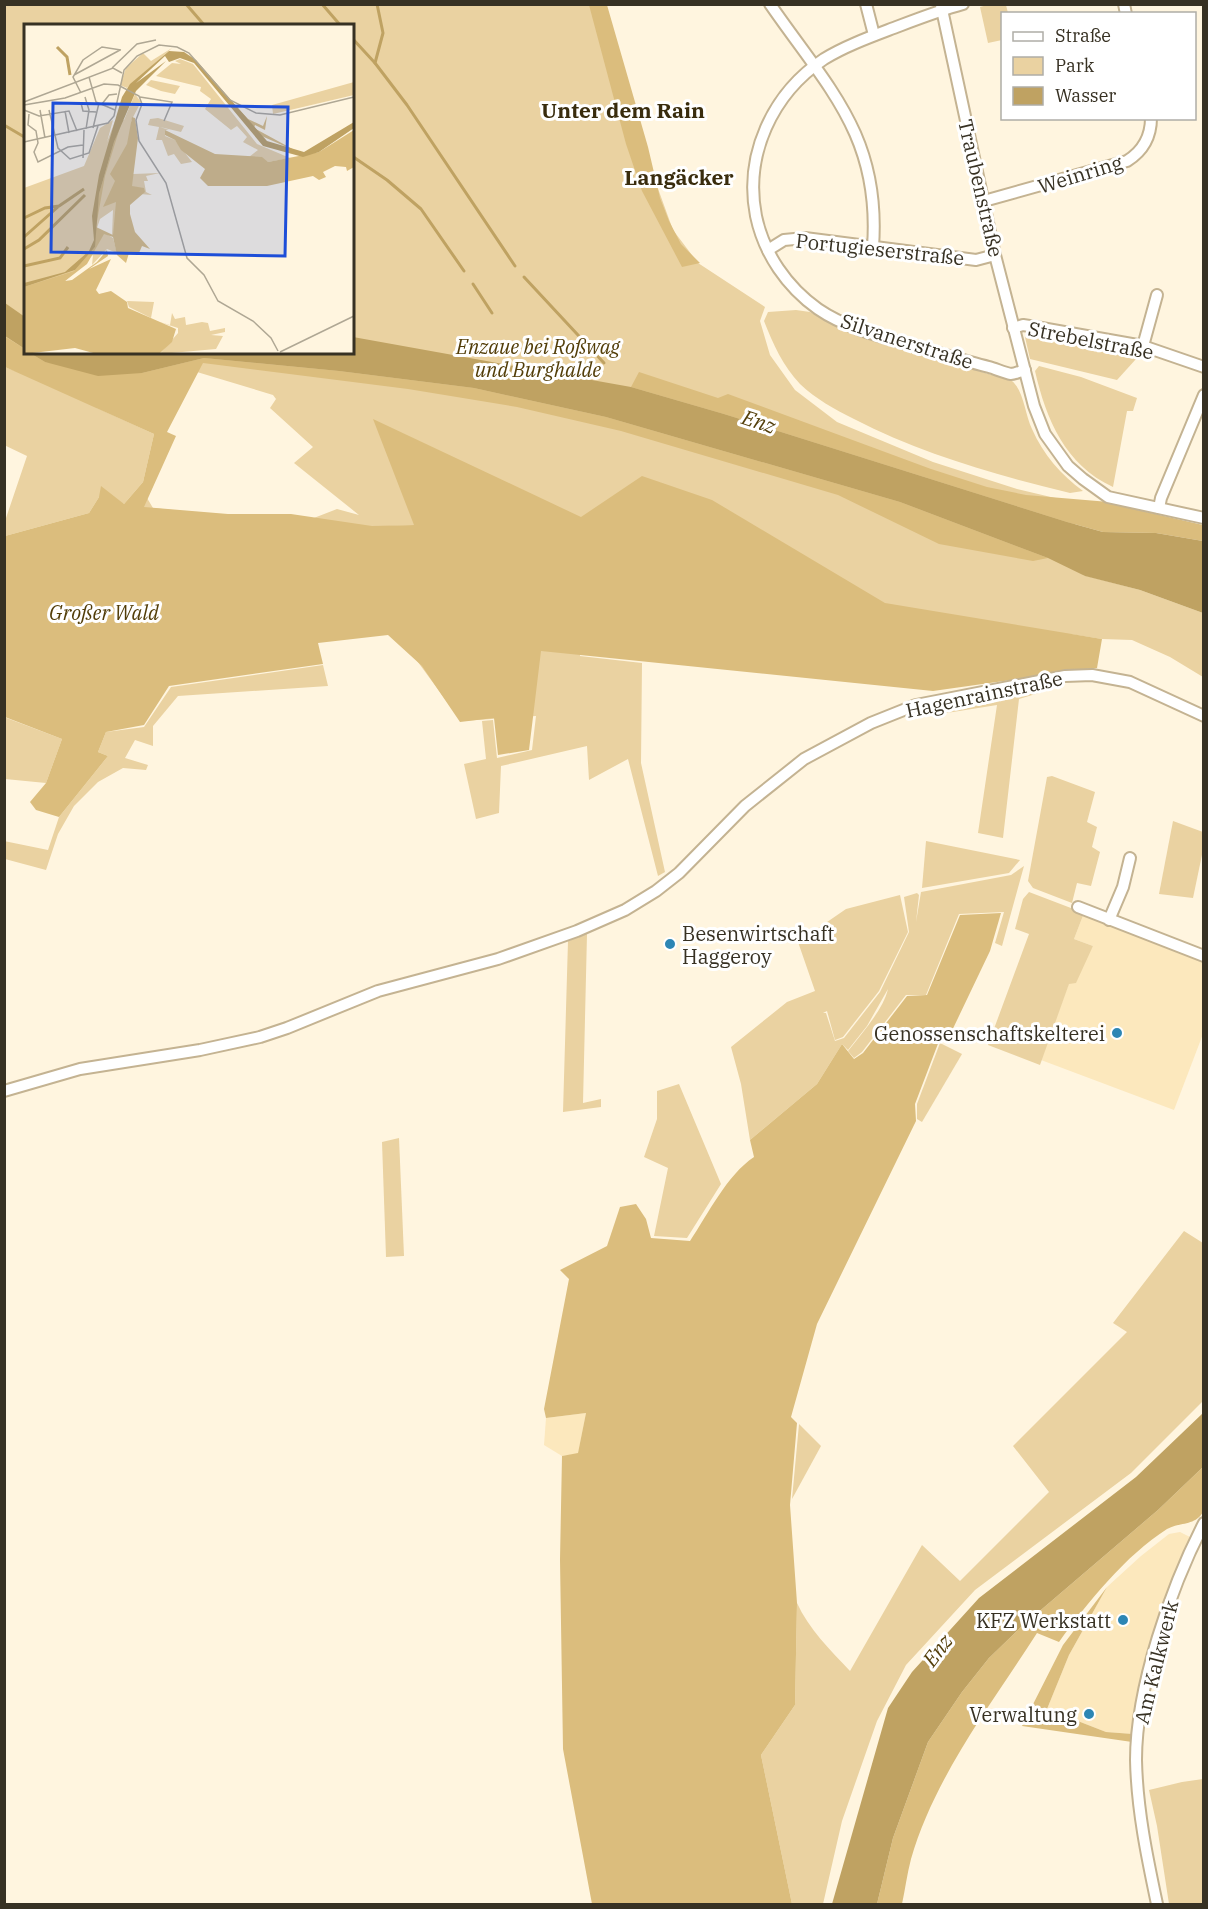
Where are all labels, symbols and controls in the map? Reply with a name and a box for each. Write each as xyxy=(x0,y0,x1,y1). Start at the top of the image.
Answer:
legend xyxy=(1001,12,1196,120)
inset map xyxy=(24,24,354,354)
text: Straße xyxy=(1055,24,1111,47)
text: Park xyxy=(1055,54,1095,77)
text: Wasser xyxy=(1055,84,1116,107)
district label: Unter dem Rain xyxy=(541,96,705,124)
street label: Traubenstraße xyxy=(952,117,1010,259)
street label: Weinring xyxy=(1034,148,1126,200)
district label: Langäcker xyxy=(624,163,734,191)
street label: Portugieserstraße xyxy=(794,227,966,271)
street label: Silvanerstraße xyxy=(837,307,977,375)
street label: Strebelstraße xyxy=(1026,315,1156,365)
park label: Enzaue bei Roßwag und Burghalde xyxy=(455,333,620,383)
water label: Enz xyxy=(738,402,780,440)
park label: Großer Wald xyxy=(49,599,160,626)
street label: Hagenrainstraße xyxy=(903,664,1065,724)
place label: Besenwirtschaft Haggeroy xyxy=(682,920,834,970)
marker: Besenwirtschaft Haggeroy xyxy=(663,937,677,951)
place label: Genossenschaftskelterei xyxy=(874,1020,1105,1047)
marker: Genossenschaftskelterei xyxy=(1110,1026,1124,1040)
street label: Am Kalkwerk xyxy=(1128,1597,1184,1727)
place label: KFZ Werkstatt xyxy=(976,1607,1111,1634)
marker: KFZ Werkstatt xyxy=(1116,1613,1130,1627)
water label: Enz xyxy=(915,1628,959,1673)
place label: Verwaltung xyxy=(969,1701,1077,1728)
marker: Verwaltung xyxy=(1082,1707,1096,1721)

